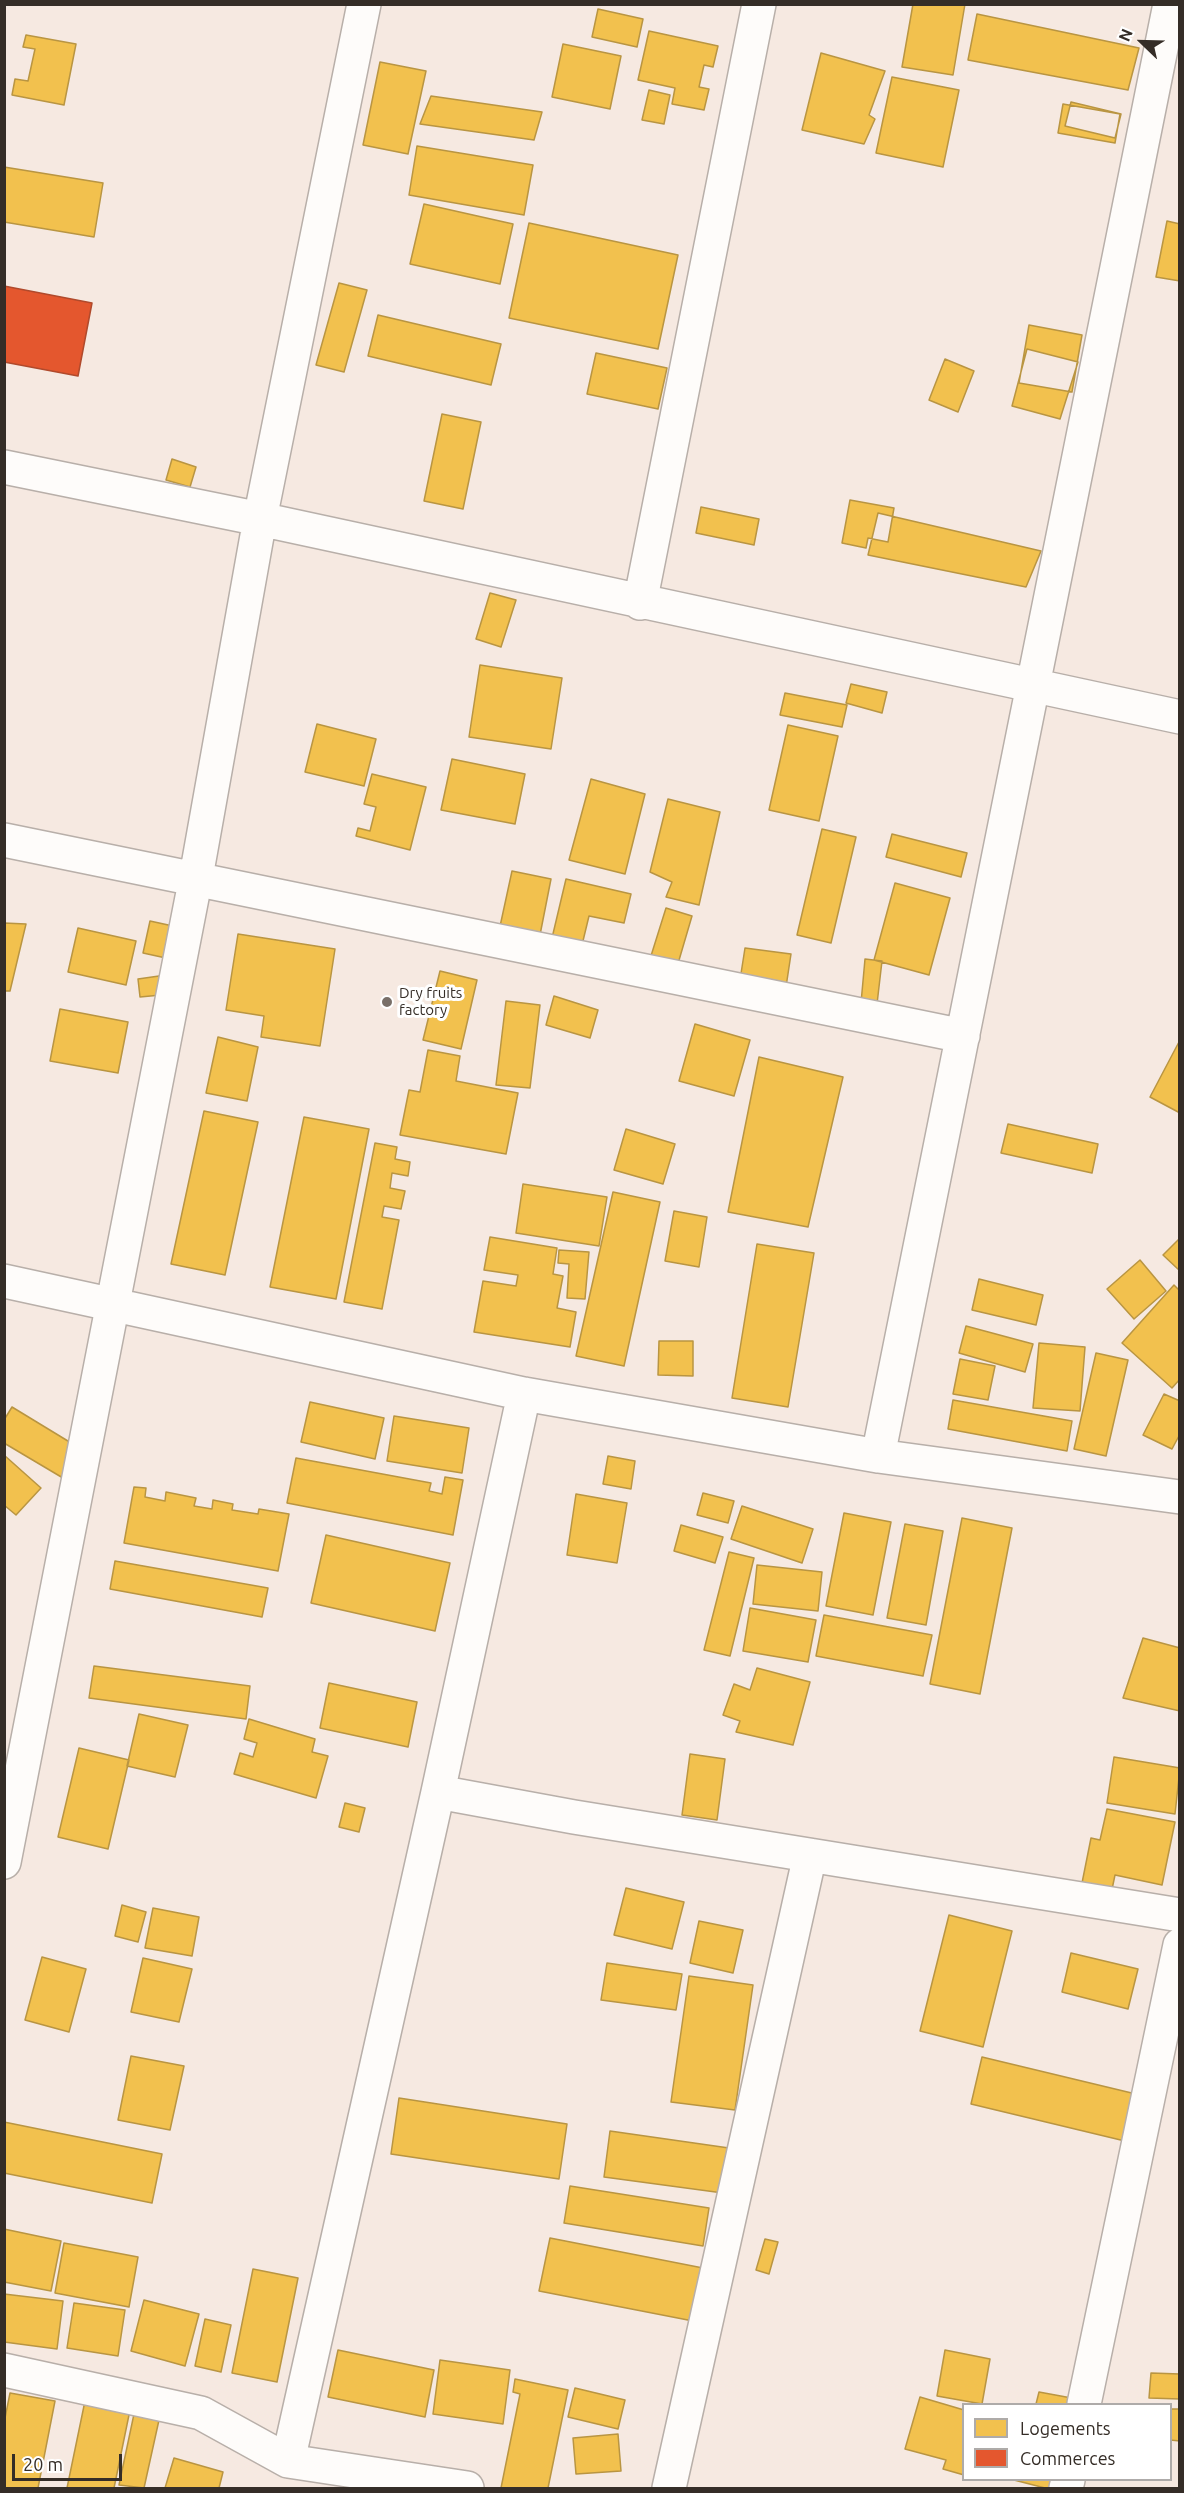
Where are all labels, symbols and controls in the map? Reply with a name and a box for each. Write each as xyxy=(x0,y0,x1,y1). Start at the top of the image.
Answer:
north arrow xyxy=(1112,12,1172,72)
text: N xyxy=(1115,26,1136,44)
place label: Dry fruits factory xyxy=(399,984,462,1019)
marker: Dry fruits factory xyxy=(380,995,394,1009)
legend xyxy=(962,2403,1172,2481)
text: Logements xyxy=(1020,2418,1111,2438)
scale bar xyxy=(15,2442,124,2480)
text: Commerces xyxy=(1020,2448,1115,2468)
text: 20 m xyxy=(23,2454,63,2474)

